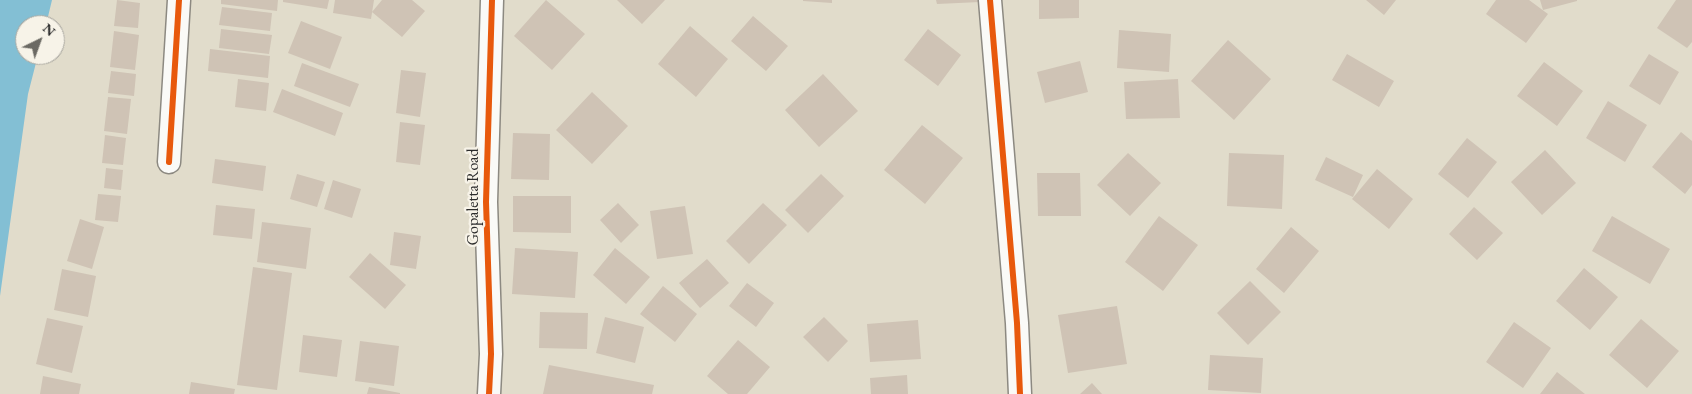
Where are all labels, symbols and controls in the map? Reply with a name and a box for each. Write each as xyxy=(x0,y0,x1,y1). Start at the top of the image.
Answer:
north arrow xyxy=(15,15,65,65)
text: N xyxy=(39,19,60,40)
street label: Gopaletta Road xyxy=(464,148,484,246)

